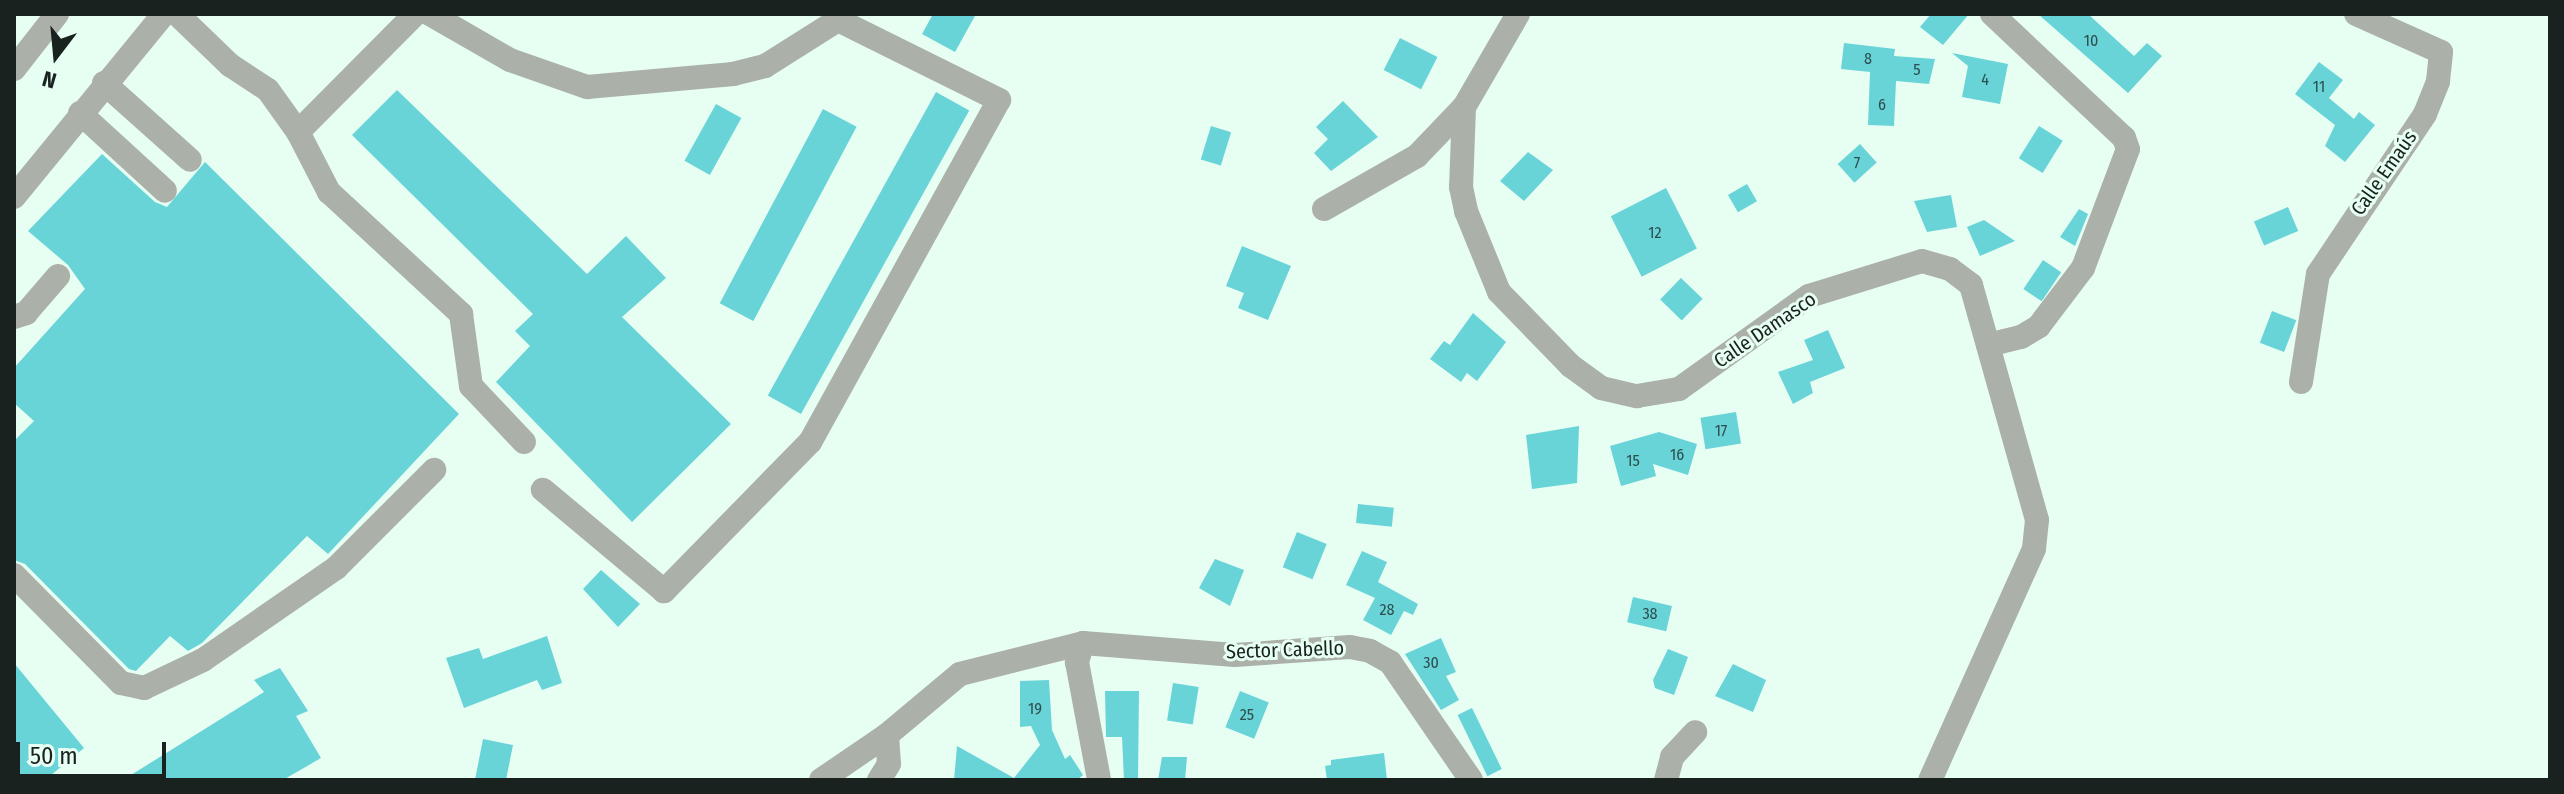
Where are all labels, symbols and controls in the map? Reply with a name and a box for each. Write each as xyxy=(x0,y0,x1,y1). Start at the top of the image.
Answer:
north arrow xyxy=(16,16,96,96)
house number: 10 xyxy=(2084,31,2098,51)
house number: 8 xyxy=(1864,49,1872,69)
house number: 5 xyxy=(1913,60,1921,80)
text: N xyxy=(39,65,59,94)
house number: 4 xyxy=(1981,70,1989,90)
house number: 11 xyxy=(2313,77,2325,97)
house number: 6 xyxy=(1878,95,1886,115)
street label: Calle Emaús xyxy=(2346,126,2422,220)
house number: 7 xyxy=(1854,153,1860,173)
house number: 12 xyxy=(1648,223,1662,243)
street label: Calle Damasco xyxy=(1709,287,1821,373)
house number: 17 xyxy=(1715,421,1727,441)
house number: 16 xyxy=(1670,445,1684,465)
house number: 15 xyxy=(1626,451,1640,471)
house number: 28 xyxy=(1379,600,1395,620)
house number: 38 xyxy=(1642,604,1658,624)
street label: Sector Cabello xyxy=(1226,636,1344,664)
house number: 30 xyxy=(1423,653,1439,673)
house number: 19 xyxy=(1028,699,1042,719)
house number: 25 xyxy=(1240,705,1254,725)
scale bar xyxy=(20,726,170,776)
text: 50 m xyxy=(30,742,78,770)

